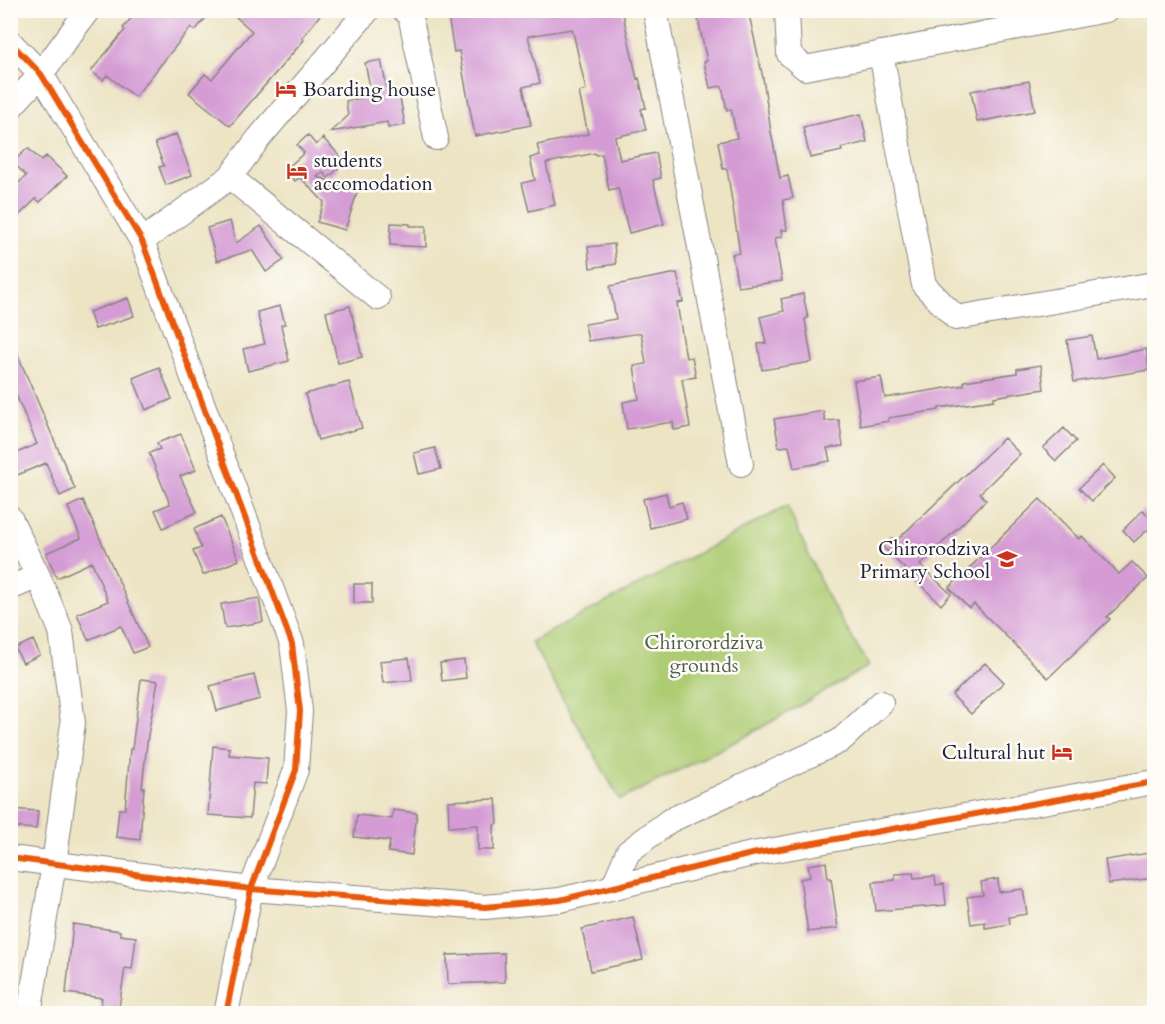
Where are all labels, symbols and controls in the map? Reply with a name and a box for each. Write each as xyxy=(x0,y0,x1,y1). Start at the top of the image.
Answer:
place label: Boarding house xyxy=(303,76,436,103)
hotel icon: Boarding house xyxy=(274,77,298,101)
place label: students accomodation xyxy=(314,147,433,197)
hotel icon: students accomodation xyxy=(285,159,309,183)
place label: Chirorodziva Primary School xyxy=(860,535,990,585)
school or university icon: Chirorodziva Primary School xyxy=(995,547,1019,571)
park label: Chirorordziva grounds xyxy=(644,629,764,679)
place label: Cultural hut xyxy=(942,739,1046,766)
hotel icon: Cultural hut xyxy=(1050,740,1074,764)

